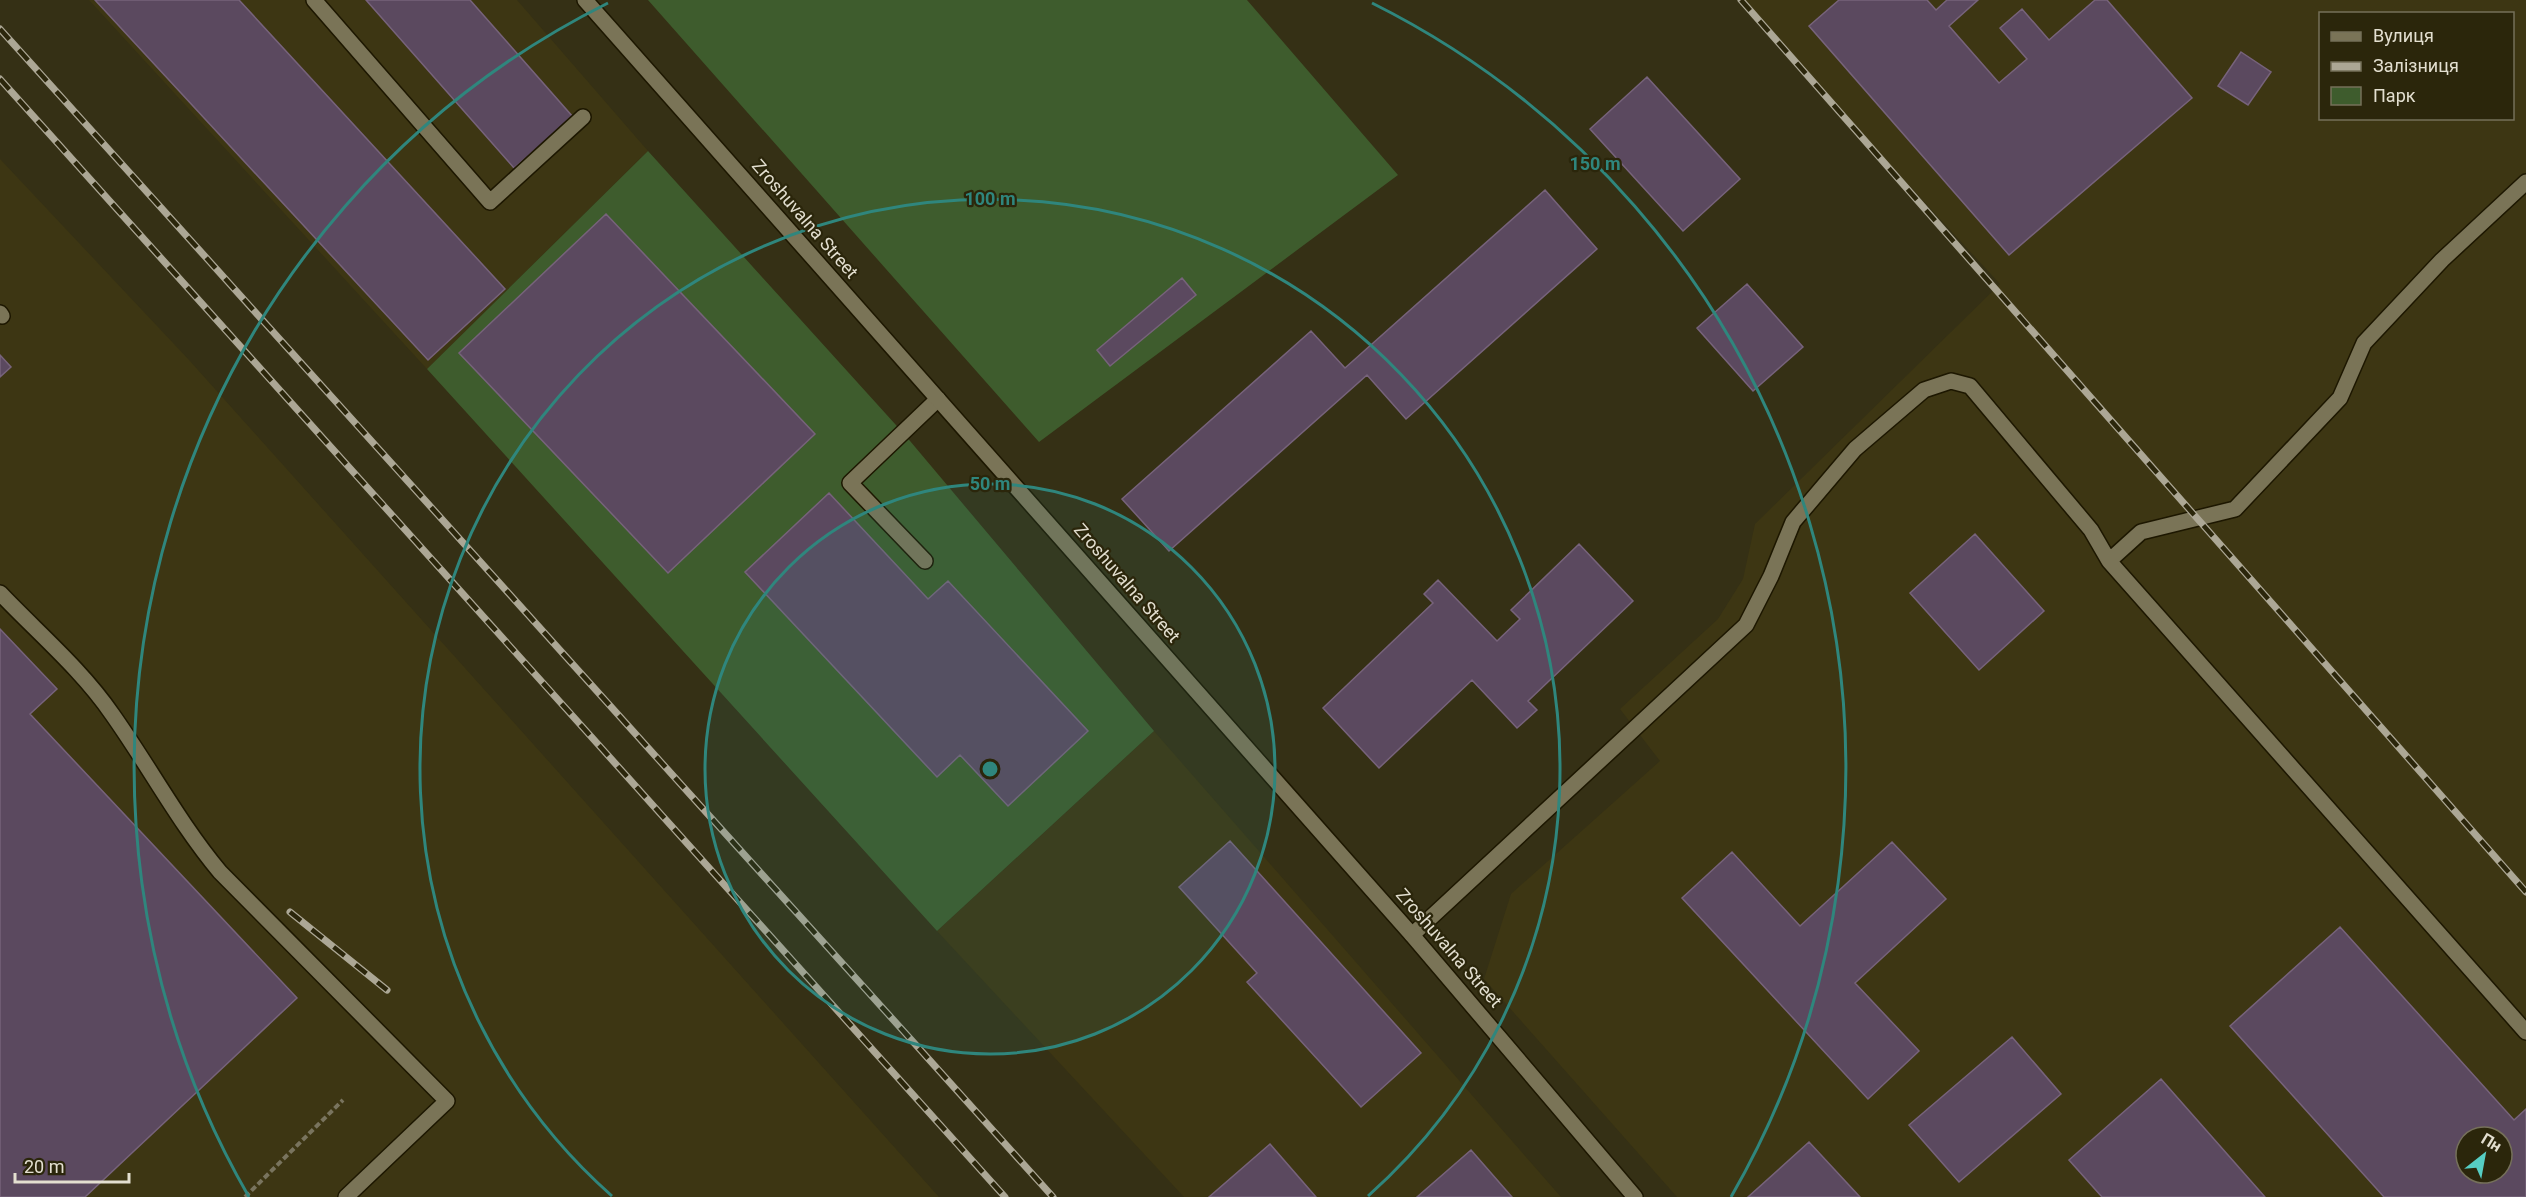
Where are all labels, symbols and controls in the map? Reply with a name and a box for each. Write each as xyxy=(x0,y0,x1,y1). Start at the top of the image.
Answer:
legend xyxy=(2319,12,2514,120)
text: Вулиця xyxy=(2373,25,2434,46)
text: Залізниця xyxy=(2373,55,2459,76)
text: Парк xyxy=(2373,85,2416,106)
text: 150 m xyxy=(1569,153,1621,174)
street label: Zroshuvalna Street xyxy=(748,155,863,282)
text: 100 m xyxy=(964,188,1016,209)
text: 50 m xyxy=(970,473,1010,494)
street label: Zroshuvalna Street xyxy=(1070,519,1185,646)
centre of rings xyxy=(980,759,1000,779)
street label: Zroshuvalna Street xyxy=(1392,884,1507,1011)
north arrow xyxy=(2454,1125,2514,1185)
text: Пн xyxy=(2478,1129,2505,1156)
scale bar xyxy=(15,1146,129,1184)
text: 20 m xyxy=(24,1156,64,1177)

